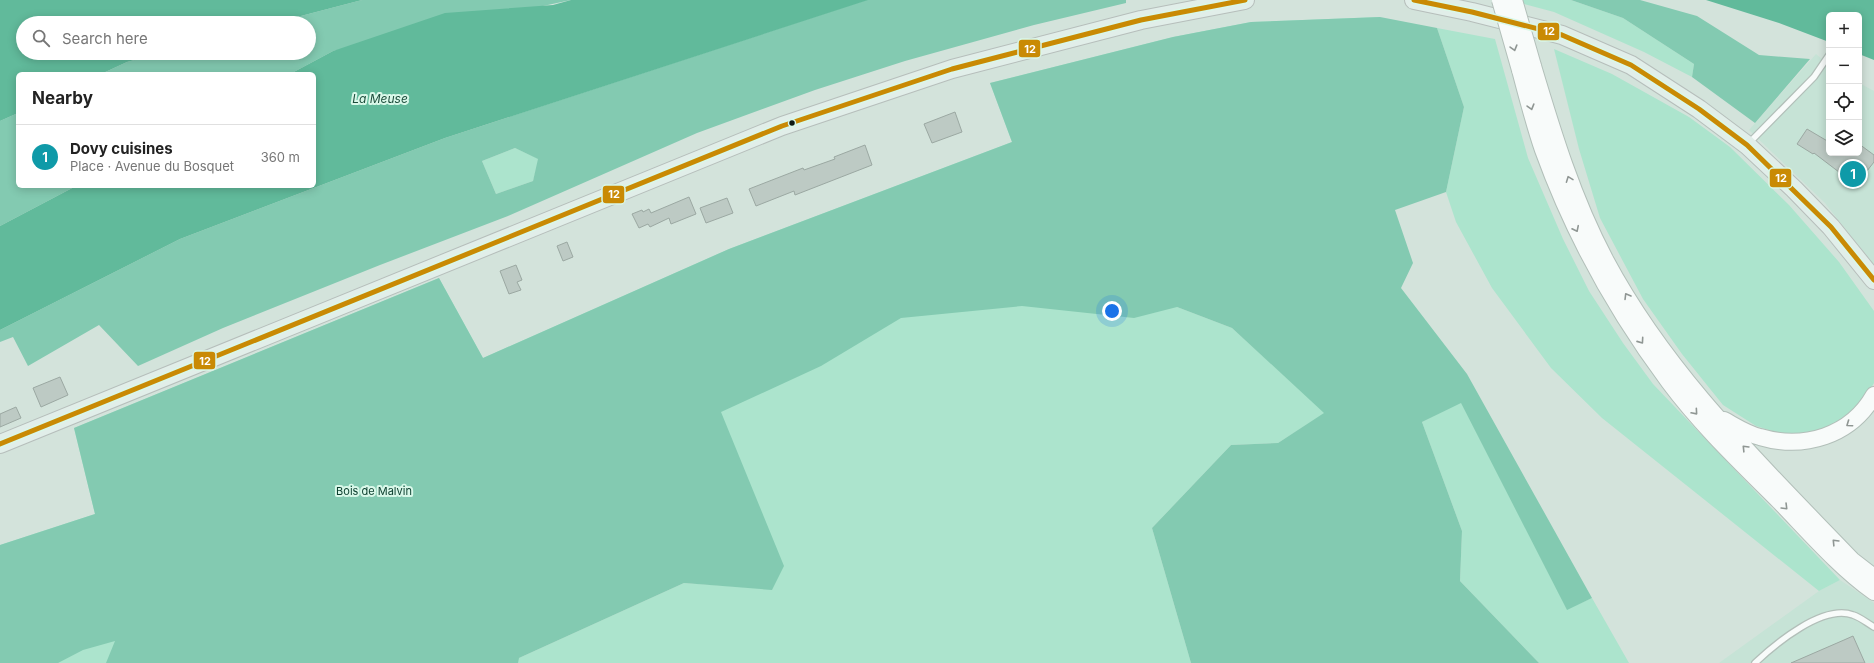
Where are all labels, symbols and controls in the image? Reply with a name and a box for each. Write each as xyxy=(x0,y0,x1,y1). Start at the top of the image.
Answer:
map controls xyxy=(1826,12,1862,156)
button: + xyxy=(1826,12,1862,48)
search box xyxy=(16,16,316,60)
line badge: 12 xyxy=(1537,22,1560,41)
text: 12 xyxy=(1543,24,1555,38)
icon: search xyxy=(30,27,52,49)
text: Search here xyxy=(62,29,148,48)
line badge: 12 xyxy=(1018,39,1041,58)
text: 12 xyxy=(1024,42,1036,56)
one-way arrow xyxy=(1509,45,1517,52)
button: − xyxy=(1826,48,1862,84)
button: locate xyxy=(1826,84,1862,120)
text: Nearby xyxy=(32,88,93,108)
water label: La Meuse xyxy=(352,91,408,106)
one-way arrow xyxy=(1526,104,1535,111)
unlabelled marker xyxy=(787,118,797,128)
button: layers xyxy=(1826,120,1862,156)
text: Dovy cuisines xyxy=(70,139,173,158)
text: 1 xyxy=(42,149,48,165)
text: 360 m xyxy=(261,149,300,165)
text: Place · Avenue du Bosquet xyxy=(70,158,234,174)
pin: 1 xyxy=(1840,159,1866,189)
line badge: 12 xyxy=(1769,168,1792,188)
text: 12 xyxy=(1775,171,1787,185)
one-way arrow xyxy=(1566,176,1574,183)
line badge: 12 xyxy=(602,185,625,204)
text: 12 xyxy=(608,187,620,201)
one-way arrow xyxy=(1571,225,1579,232)
one-way arrow xyxy=(1624,293,1631,300)
your location xyxy=(1102,301,1122,321)
one-way arrow xyxy=(1636,337,1643,344)
line badge: 12 xyxy=(193,351,216,370)
text: 12 xyxy=(199,354,211,368)
one-way arrow xyxy=(1691,408,1698,415)
one-way arrow xyxy=(1846,419,1853,426)
one-way arrow xyxy=(1742,445,1750,453)
park label: Bois de Malvin xyxy=(336,484,412,498)
one-way arrow xyxy=(1780,502,1787,510)
one-way arrow xyxy=(1832,539,1840,547)

